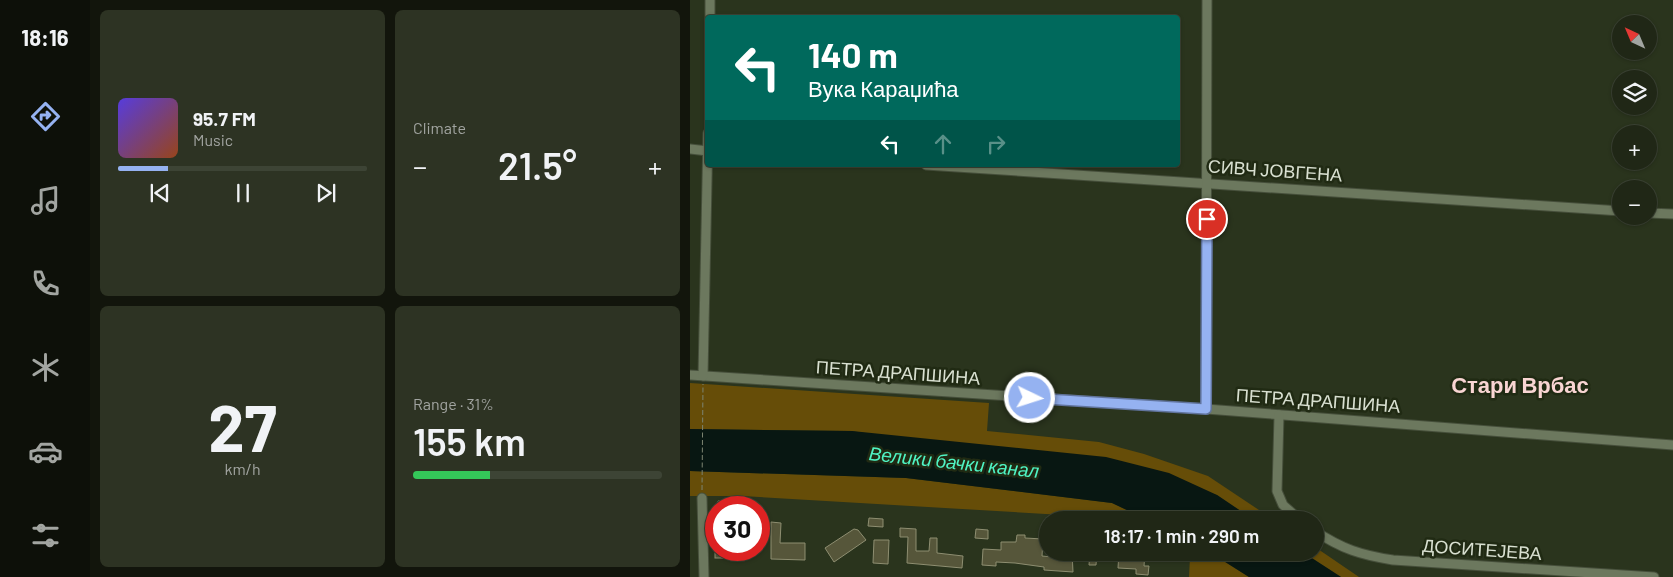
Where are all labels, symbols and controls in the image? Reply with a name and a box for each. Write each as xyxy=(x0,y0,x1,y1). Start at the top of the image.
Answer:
north arrow xyxy=(1612,15,1658,60)
map controls xyxy=(1612,15,1657,225)
text: 18:16 xyxy=(21,24,69,50)
text: 140 m xyxy=(808,33,898,75)
icon: left xyxy=(725,35,790,100)
button: layers xyxy=(1612,70,1657,115)
text: Вука Караџића xyxy=(808,75,959,101)
icon: directions xyxy=(28,99,63,134)
text: 95.7 FM xyxy=(193,107,256,130)
text: Climate xyxy=(413,118,466,137)
button: + xyxy=(1612,125,1657,170)
text: Music xyxy=(193,130,233,149)
icon: left xyxy=(876,130,904,158)
icon: ahead xyxy=(929,130,957,158)
icon: right xyxy=(982,130,1010,158)
text: 21.5° xyxy=(498,142,577,188)
text: − xyxy=(413,149,427,183)
text: + xyxy=(648,149,662,183)
street label: СИВЧ ЈОВГЕНА xyxy=(1207,154,1343,186)
icon: previous xyxy=(146,179,174,207)
icon: pause xyxy=(229,179,257,207)
icon: next xyxy=(312,179,340,207)
button: − xyxy=(1612,180,1657,225)
icon: music xyxy=(28,183,63,218)
pin xyxy=(1186,198,1228,240)
icon: arrive xyxy=(1193,205,1221,233)
icon: phone xyxy=(28,266,63,301)
icon: climate xyxy=(28,350,63,385)
street label: ПЕТРА ДРАПШИНА xyxy=(815,355,981,389)
position arrow xyxy=(1003,371,1055,423)
district label: Стари Врбас xyxy=(1451,371,1589,398)
street label: ПЕТРА ДРАПШИНА xyxy=(1235,383,1401,417)
text: 27 xyxy=(208,387,277,465)
text: Range · 31% xyxy=(413,394,494,413)
text: 155 km xyxy=(413,418,526,464)
icon: car xyxy=(28,434,63,469)
water label: Велики бачки канал xyxy=(868,441,1041,482)
text: km/h xyxy=(224,459,261,478)
speed limit sign: 30 xyxy=(705,496,770,561)
icon: filters xyxy=(28,518,63,553)
text: 18:17 · 1 min · 290 m xyxy=(1104,524,1259,547)
street label: ДОСИТЕЈЕВА xyxy=(1422,534,1542,564)

